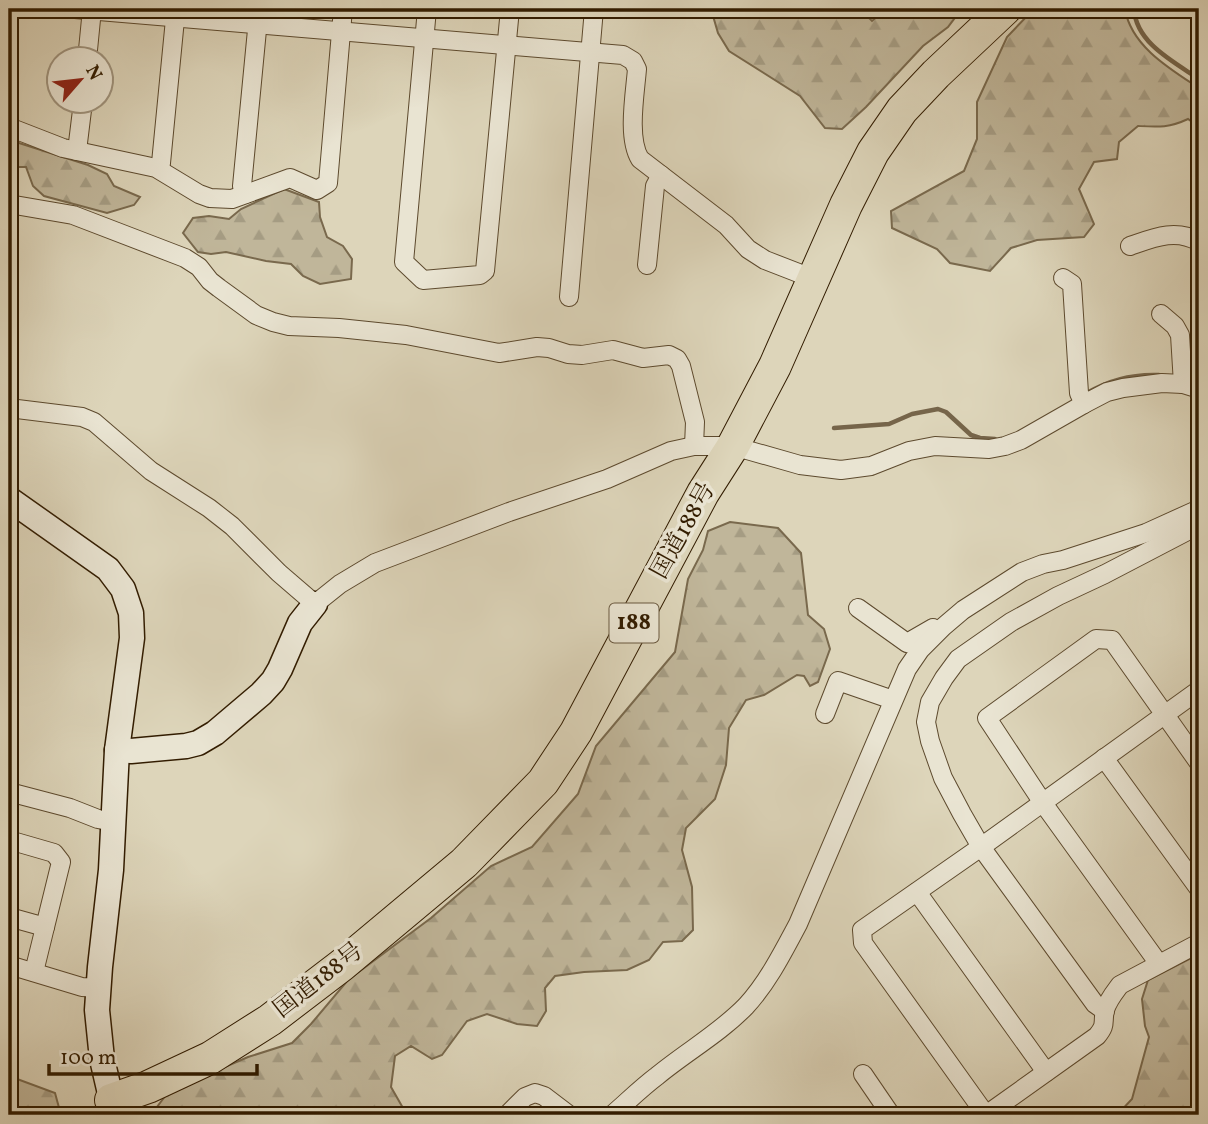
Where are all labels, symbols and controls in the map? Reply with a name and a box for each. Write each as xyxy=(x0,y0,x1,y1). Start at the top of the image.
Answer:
north arrow xyxy=(46,46,116,116)
text: N xyxy=(79,61,108,85)
street label: 国道188号 xyxy=(644,477,724,585)
road number: 188 xyxy=(610,604,658,642)
street label: 国道188号 xyxy=(267,935,371,1027)
scale bar xyxy=(49,1033,257,1077)
text: 100 m xyxy=(60,1044,117,1073)

